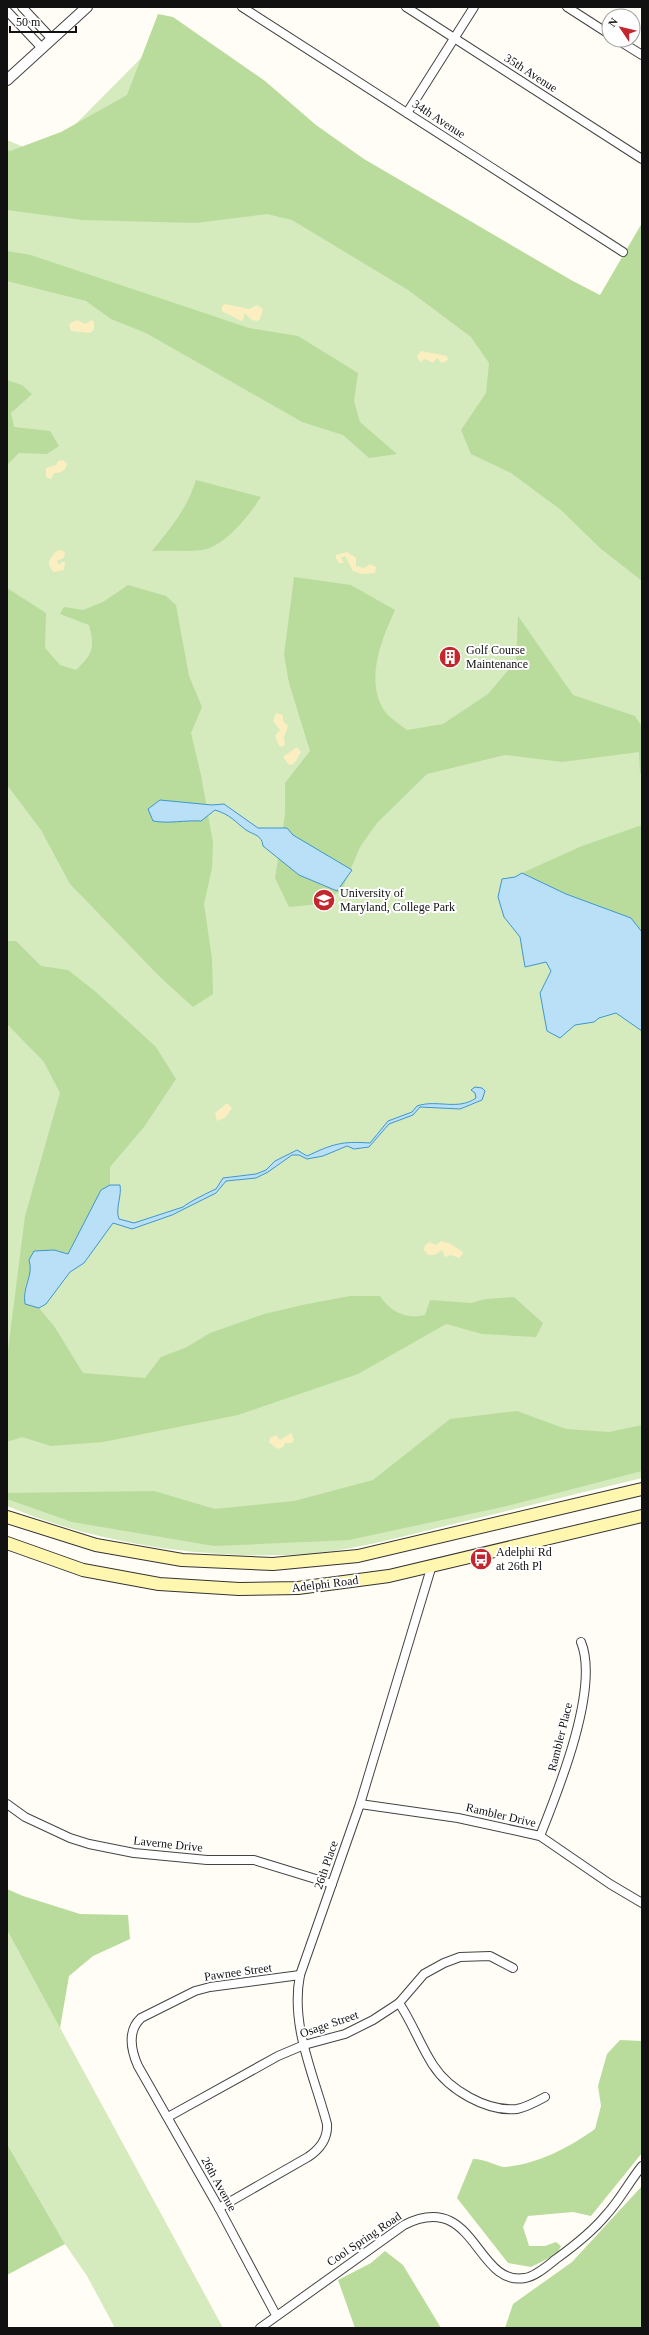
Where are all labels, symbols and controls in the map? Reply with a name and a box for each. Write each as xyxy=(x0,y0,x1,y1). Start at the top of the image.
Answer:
scale bar xyxy=(10,8,76,34)
north arrow xyxy=(601,8,641,48)
text: 50 m xyxy=(16,15,41,29)
text: N xyxy=(606,16,620,29)
street label: 35th Avenue xyxy=(502,51,560,95)
street label: 34th Avenue xyxy=(410,97,468,141)
place label: Golf Course Maintenance xyxy=(466,643,528,671)
building icon: Golf Course Maintenance xyxy=(437,644,463,670)
place label: University of Maryland, College Park xyxy=(340,886,455,914)
school or university icon: University of Maryland, College Park xyxy=(311,887,337,913)
place label: Adelphi Rd at 26th Pl xyxy=(496,1545,552,1573)
bus stop icon: Adelphi Rd at 26th Pl xyxy=(468,1546,494,1572)
street label: Adelphi Road xyxy=(291,1573,359,1595)
street label: Rambler Place xyxy=(545,1701,575,1773)
street label: Rambler Drive xyxy=(465,1800,537,1830)
street label: Laverne Drive xyxy=(133,1833,203,1855)
street label: 26th Place xyxy=(311,1839,341,1891)
street label: Pawnee Street xyxy=(203,1960,273,1984)
street label: Osage Street xyxy=(298,2007,361,2041)
street label: 26th Avenue xyxy=(198,2154,240,2214)
street label: Cool Spring Road xyxy=(324,2209,404,2269)

